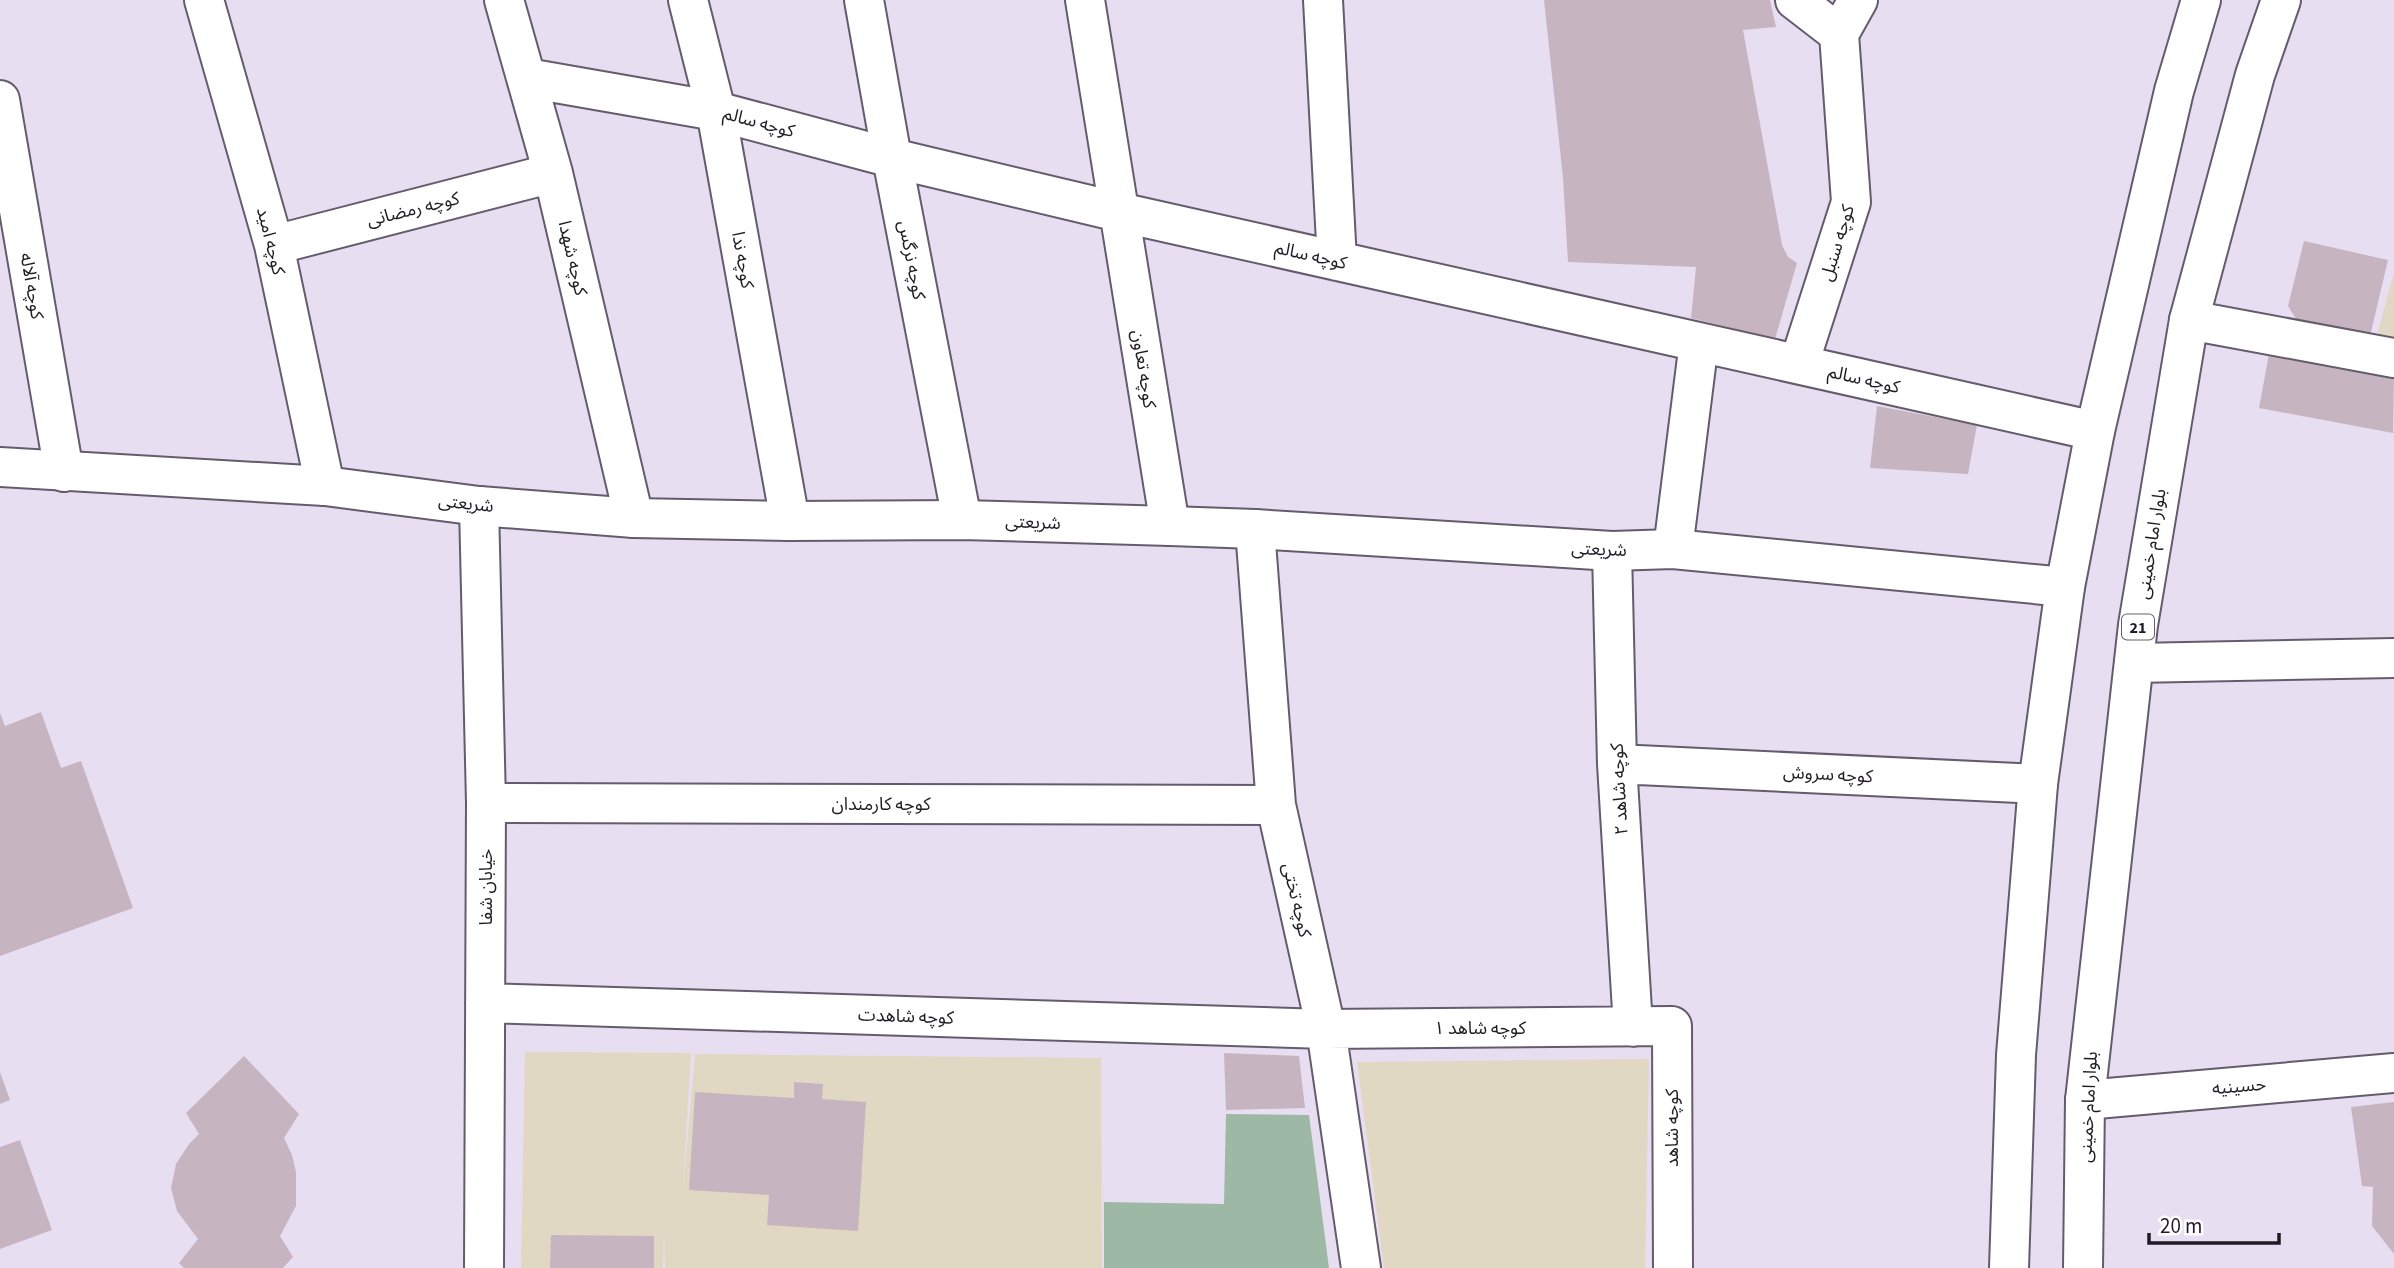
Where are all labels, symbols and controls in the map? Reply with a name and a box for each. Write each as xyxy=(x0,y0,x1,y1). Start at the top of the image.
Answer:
street label: کوچه سالم xyxy=(720,101,798,144)
street label: کوچه رمضانی xyxy=(364,186,463,233)
street label: کوچه سنبل xyxy=(1814,201,1861,284)
street label: کوچه امید xyxy=(250,205,291,278)
street label: کوچه شهدا xyxy=(552,218,593,298)
street label: کوچه نرگس xyxy=(892,218,932,302)
street label: کوچه ندا xyxy=(725,230,760,291)
street label: کوچه سالم xyxy=(1273,235,1350,276)
street label: کوچه آلاله xyxy=(13,251,50,322)
street label: کوچه تعاون xyxy=(1125,328,1162,411)
street label: کوچه سالم xyxy=(1826,359,1903,400)
street label: بلوار امام خمینی xyxy=(2130,487,2174,601)
street label: شریعتی xyxy=(437,488,495,519)
street label: شریعتی xyxy=(1005,509,1061,536)
street label: شریعتی xyxy=(1571,536,1627,563)
road number: 21 xyxy=(2122,614,2154,640)
street label: کوچه شاهد ۲ xyxy=(1605,742,1634,836)
street label: کوچه سروش xyxy=(1782,760,1874,789)
street label: کوچه کارمندان xyxy=(831,792,931,817)
street label: خیابان شفا xyxy=(474,849,499,925)
street label: کوچه تختی xyxy=(1276,860,1317,940)
street label: کوچه شاهدت xyxy=(858,1002,955,1031)
street label: کوچه شاهد ۱ xyxy=(1434,1016,1527,1041)
street label: بلوار امام خمینی xyxy=(2073,1051,2105,1163)
street label: حسینیه xyxy=(2211,1072,2267,1101)
street label: کوچه شاهد xyxy=(1660,1088,1685,1167)
scale bar xyxy=(2149,1202,2278,1246)
text: 20 m xyxy=(2160,1211,2202,1241)

